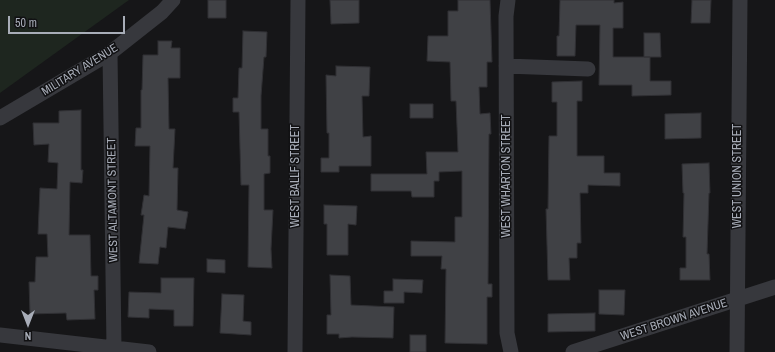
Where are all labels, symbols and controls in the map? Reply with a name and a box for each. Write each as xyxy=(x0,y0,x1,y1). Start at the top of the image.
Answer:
scale bar xyxy=(10,8,127,34)
text: 50 m xyxy=(15,15,37,31)
street label: MILITARY AVENUE xyxy=(39,41,121,99)
street label: WEST WHARTON STREET xyxy=(500,114,514,238)
street label: WEST UNION STREET xyxy=(731,124,745,228)
street label: WEST BALLF STREET xyxy=(289,125,303,227)
street label: WEST ALTAMONT STREET xyxy=(105,137,121,263)
street label: WEST BROWN AVENUE xyxy=(619,296,729,344)
north arrow xyxy=(8,304,48,344)
text: N xyxy=(25,329,31,343)

